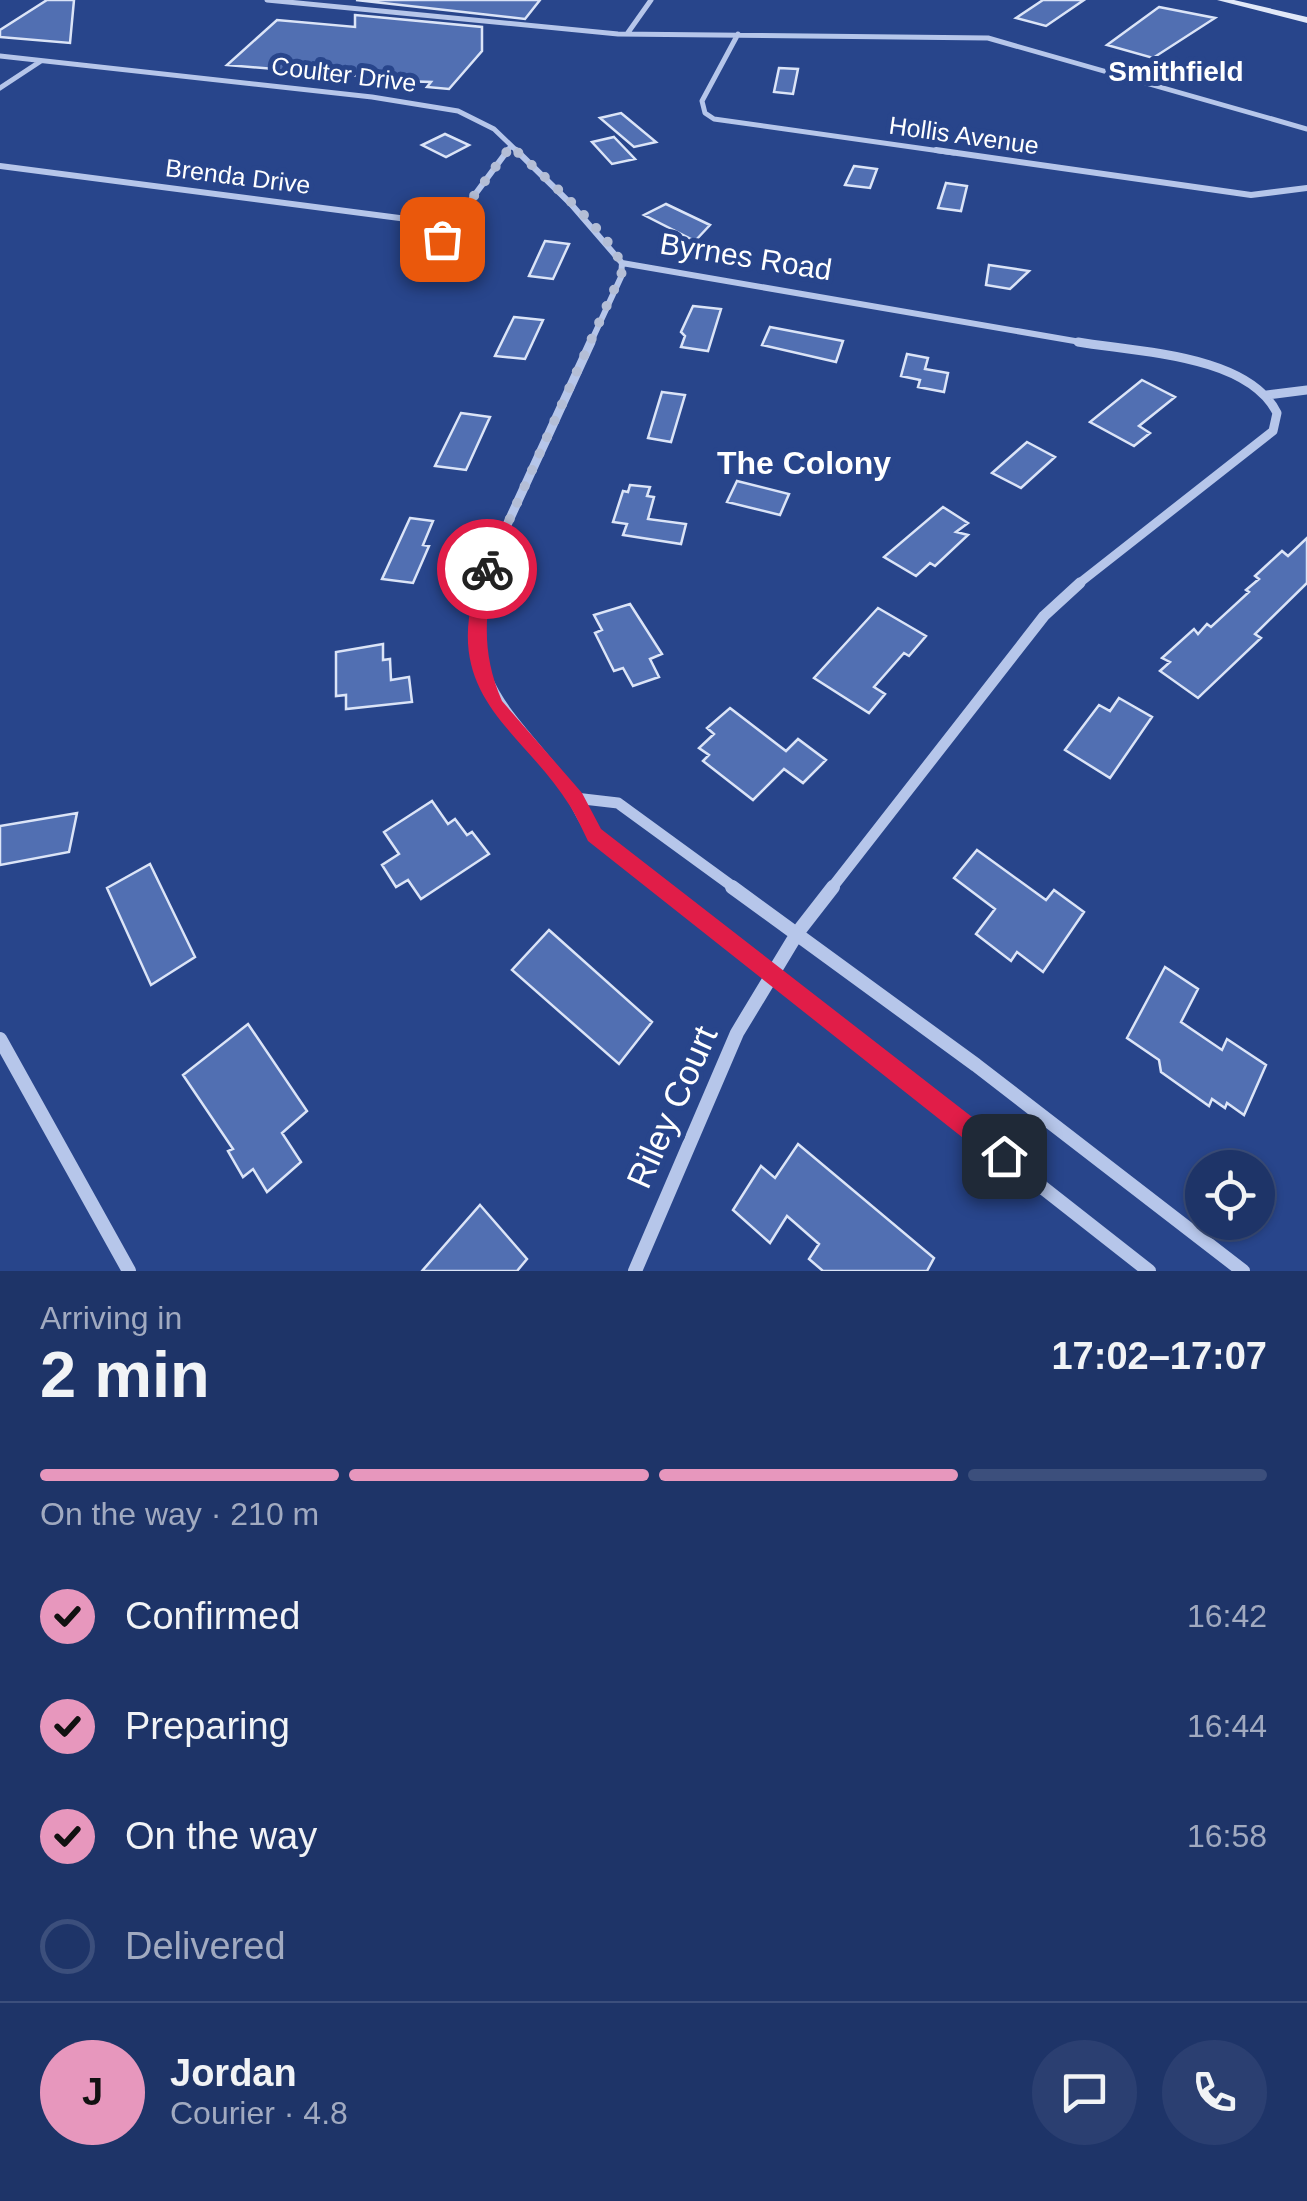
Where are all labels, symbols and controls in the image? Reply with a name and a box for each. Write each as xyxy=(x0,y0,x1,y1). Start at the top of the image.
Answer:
street label: Coulter Drive xyxy=(270,51,418,97)
district label: Smithfield xyxy=(1108,56,1244,87)
street label: Hollis Avenue xyxy=(887,111,1041,159)
street label: Brenda Drive xyxy=(164,153,312,199)
pin xyxy=(400,197,485,282)
icon: bag xyxy=(415,212,470,267)
street label: Byrnes Road xyxy=(658,227,834,286)
district label: The Colony xyxy=(717,445,891,481)
courier xyxy=(437,519,537,619)
icon: bike xyxy=(460,542,515,597)
street label: Riley Court xyxy=(619,1020,725,1194)
pin xyxy=(962,1114,1047,1199)
icon: home xyxy=(977,1129,1032,1184)
map controls xyxy=(1185,1150,1275,1240)
button: locate xyxy=(1185,1150,1275,1240)
text: Arriving in xyxy=(40,1300,182,1336)
text: 17:02–17:07 xyxy=(1051,1335,1267,1377)
text: 2 min xyxy=(40,1338,210,1411)
text: On the way · 210 m xyxy=(40,1496,319,1532)
icon: check xyxy=(40,1589,95,1644)
text: Confirmed xyxy=(125,1595,300,1637)
text: 16:42 xyxy=(1187,1598,1267,1634)
icon: check xyxy=(40,1699,95,1754)
text: Preparing xyxy=(125,1705,290,1747)
text: 16:44 xyxy=(1187,1708,1267,1744)
icon: check xyxy=(40,1809,95,1864)
text: On the way xyxy=(125,1815,317,1857)
text: 16:58 xyxy=(1187,1818,1267,1854)
text: Delivered xyxy=(125,1925,286,1967)
button: chat xyxy=(1032,2040,1137,2145)
button: phone xyxy=(1162,2040,1267,2145)
text: Jordan xyxy=(170,2052,297,2094)
text: J xyxy=(82,2071,103,2113)
text: Courier · 4.8 xyxy=(170,2095,348,2131)

